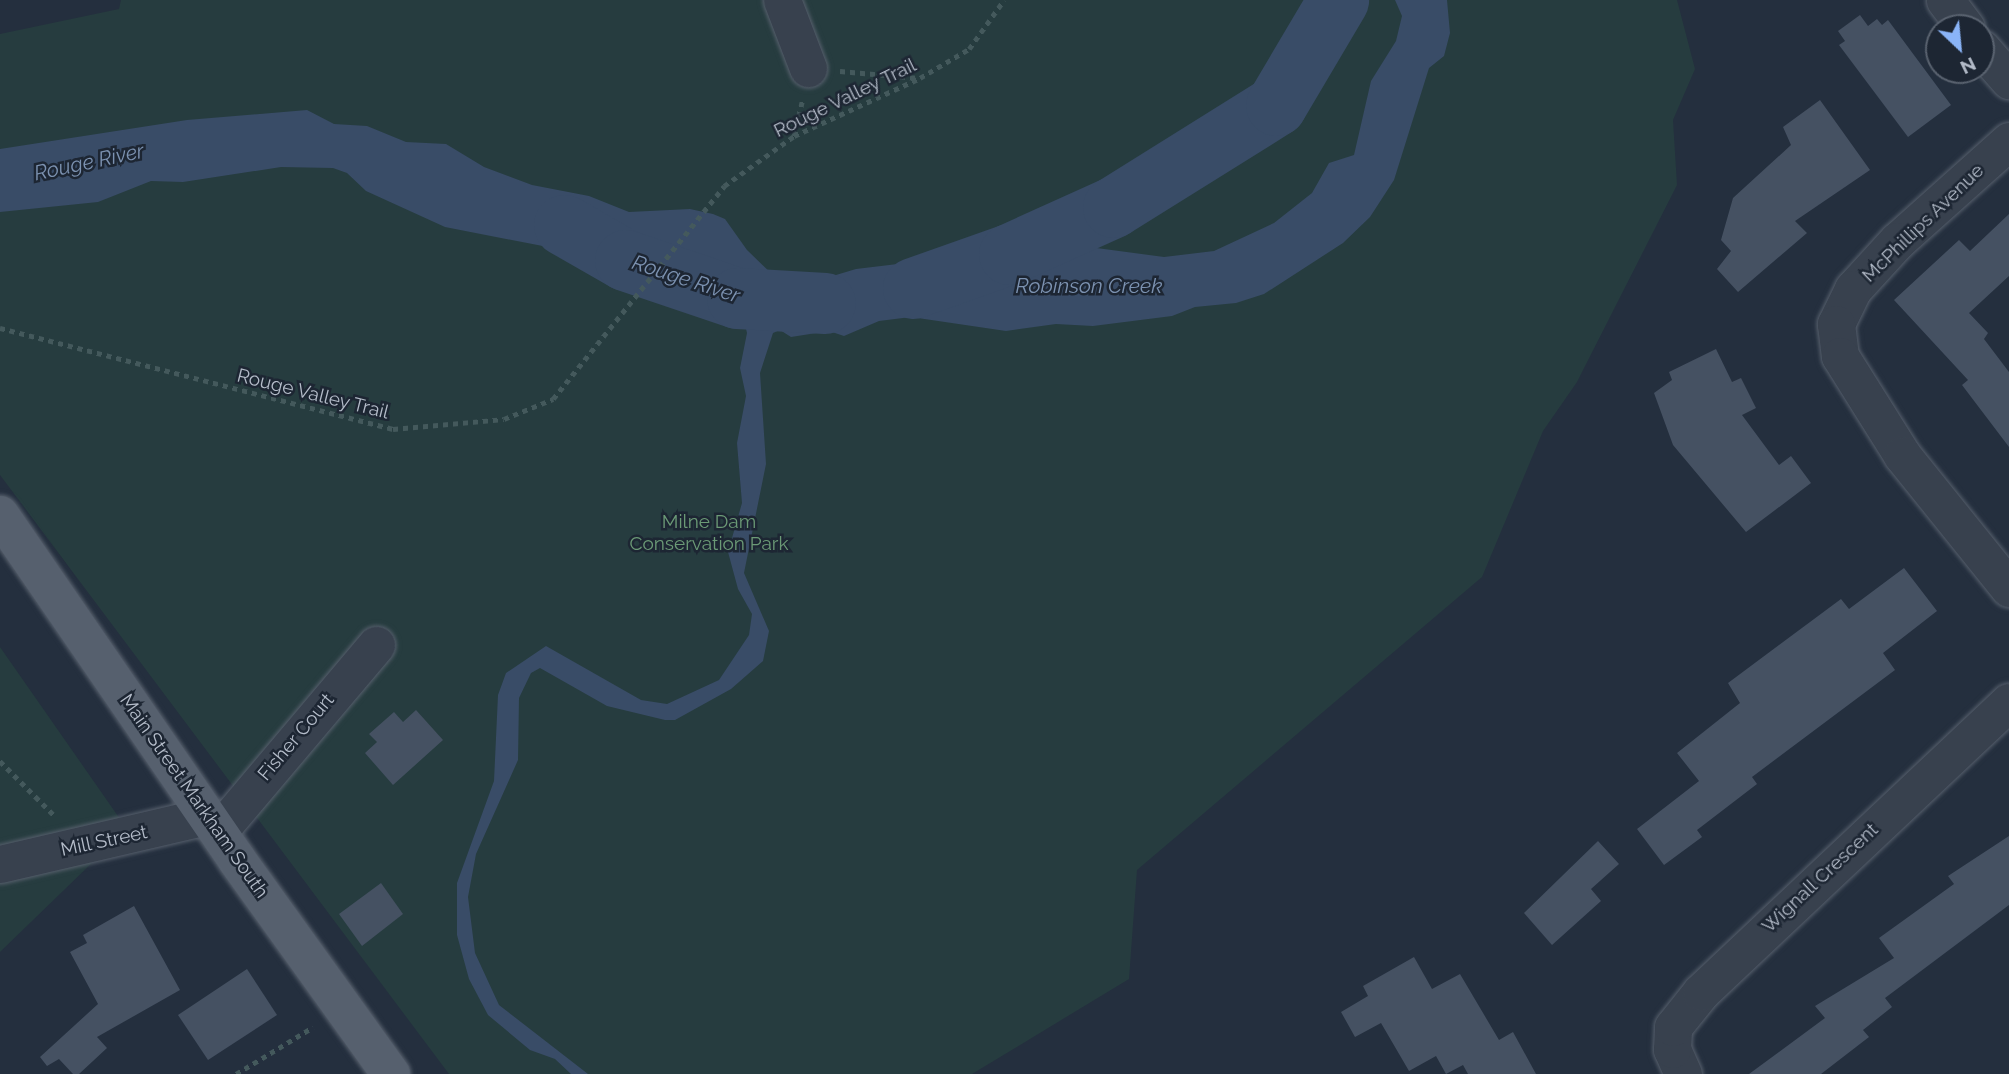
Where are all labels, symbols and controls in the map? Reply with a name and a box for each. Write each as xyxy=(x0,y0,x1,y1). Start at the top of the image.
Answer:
north arrow xyxy=(1925,14,1995,84)
street label: Rouge Valley Trail xyxy=(769,53,921,143)
text: N xyxy=(1957,53,1980,79)
water label: Rouge River xyxy=(32,138,146,186)
street label: McPhillips Avenue xyxy=(1857,159,1989,287)
water label: Rouge River xyxy=(629,250,743,308)
water label: Robinson Creek xyxy=(1016,273,1162,299)
street label: Rouge Valley Trail xyxy=(234,364,392,424)
park label: Milne Dam Conservation Park xyxy=(629,511,789,555)
street label: Fisher Court xyxy=(253,689,339,785)
street label: Main Street Markham South xyxy=(115,690,273,902)
street label: Wignall Crescent xyxy=(1757,818,1883,938)
street label: Mill Street xyxy=(58,821,150,861)

